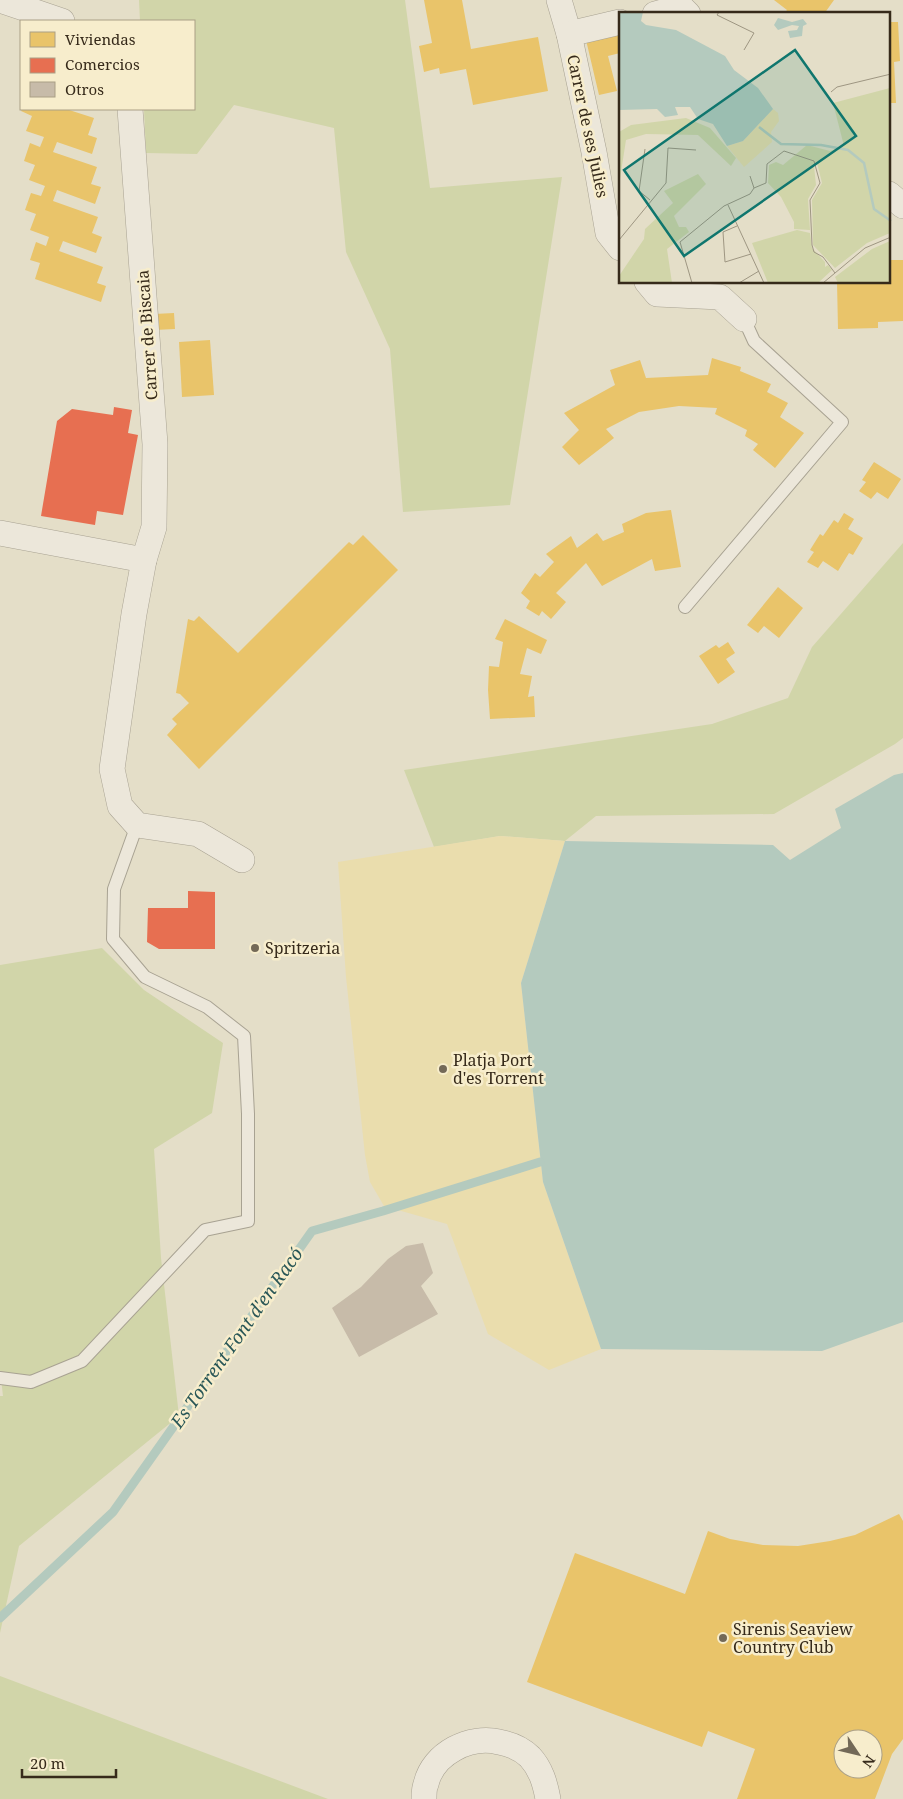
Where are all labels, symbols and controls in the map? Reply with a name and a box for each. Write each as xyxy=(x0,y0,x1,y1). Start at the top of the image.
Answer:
inset map xyxy=(619,12,890,284)
legend xyxy=(20,20,195,110)
text: Viviendas xyxy=(65,29,136,49)
street label: Carrer de ses Julies xyxy=(562,53,614,199)
text: Comercios xyxy=(65,54,140,74)
text: Otros xyxy=(65,79,104,99)
street label: Carrer de Biscaia xyxy=(131,269,163,401)
place label: Spritzeria xyxy=(265,937,340,959)
marker: Spritzeria xyxy=(249,942,261,954)
place label: Platja Port d'es Torrent xyxy=(453,1049,544,1089)
marker: Platja Port d'es Torrent xyxy=(437,1063,449,1075)
water label: Es Torrent Font d'en Racó xyxy=(164,1242,308,1433)
place label: Sirenis Seaview Country Club xyxy=(733,1618,853,1658)
marker: Sirenis Seaview Country Club xyxy=(717,1632,729,1644)
north arrow xyxy=(833,1729,883,1779)
scale bar xyxy=(22,1746,116,1778)
text: N xyxy=(858,1752,880,1772)
text: 20 m xyxy=(30,1753,65,1773)

